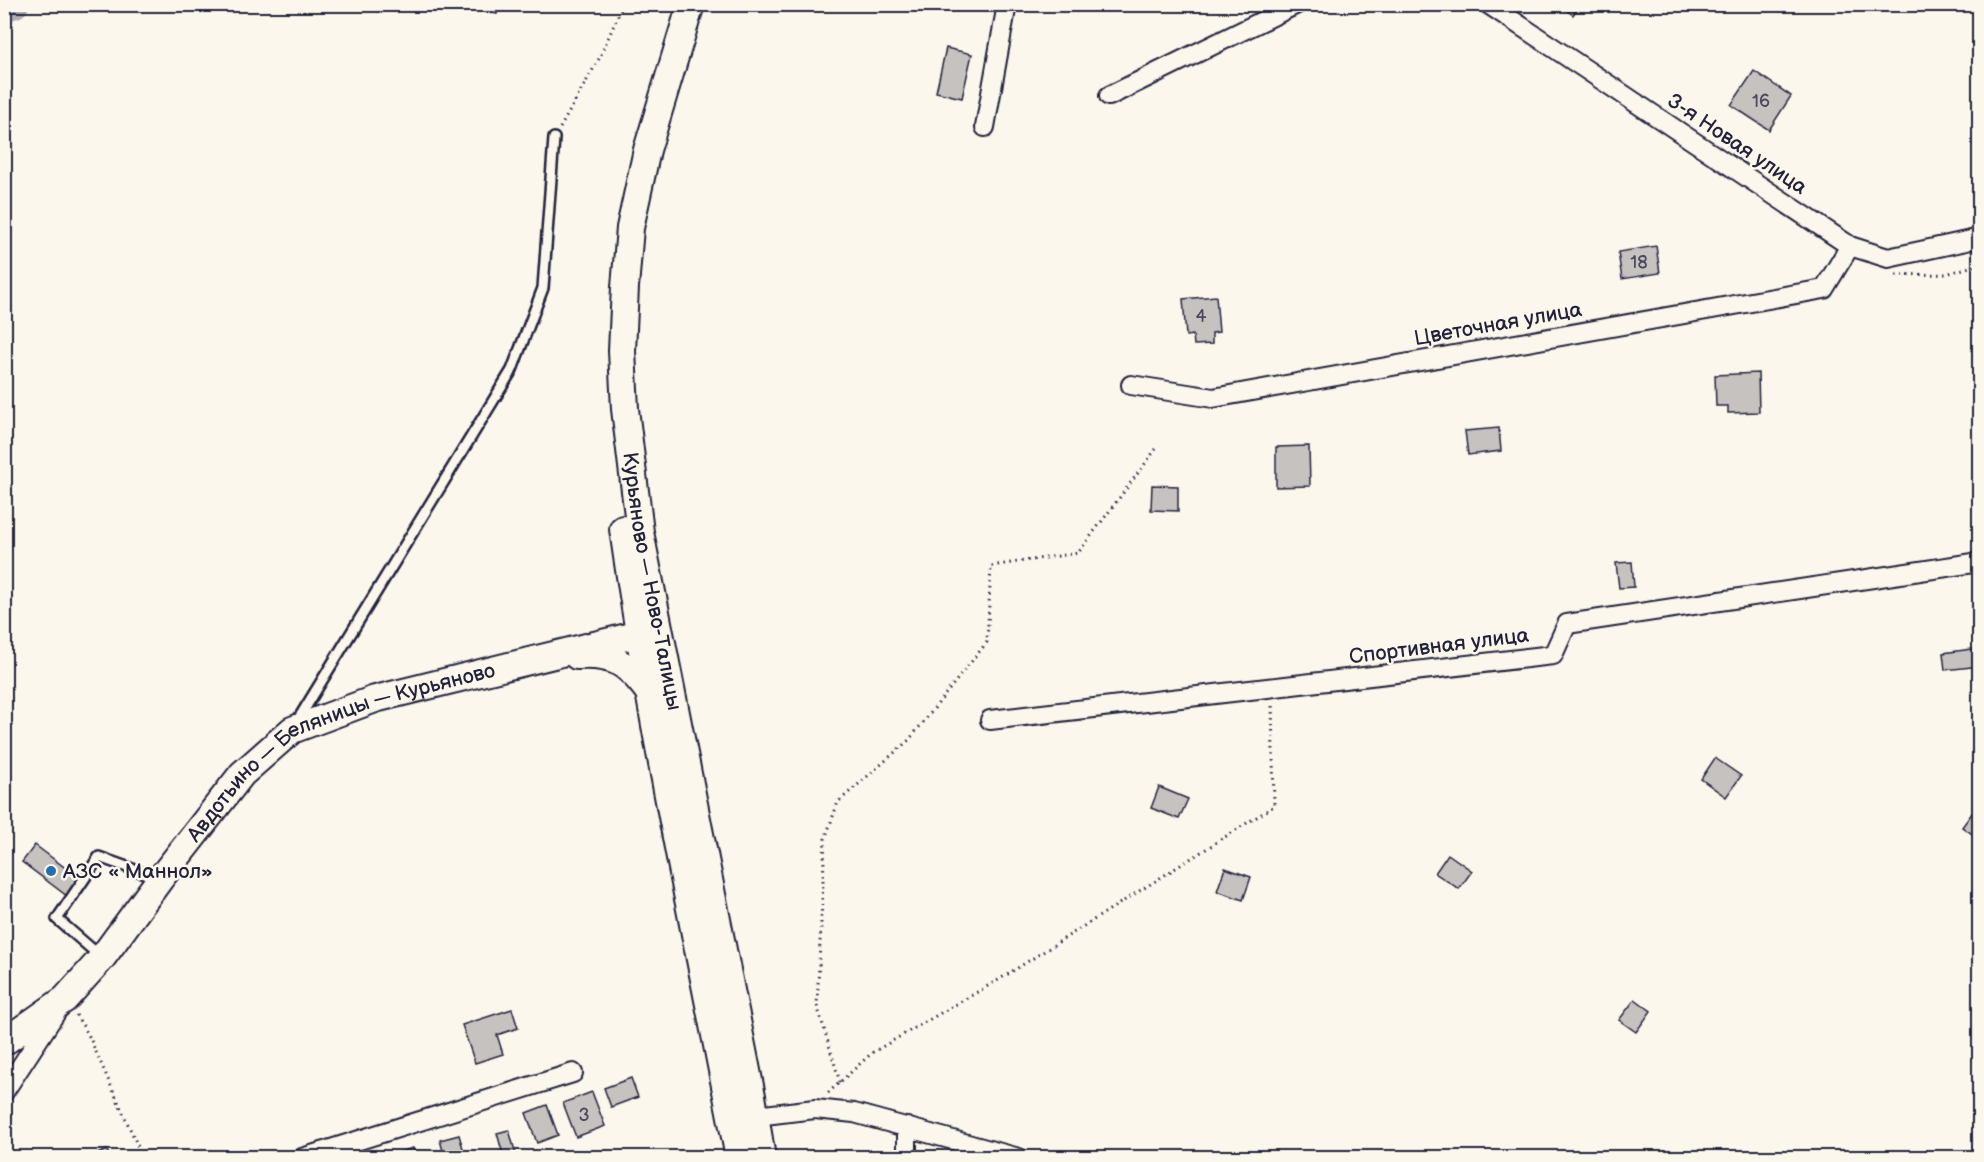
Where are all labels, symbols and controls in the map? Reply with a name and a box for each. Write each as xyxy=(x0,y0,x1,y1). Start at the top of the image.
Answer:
street label: 3-я Новая улица xyxy=(1662,88,1812,200)
house number: 16 xyxy=(1752,91,1770,112)
house number: 18 xyxy=(1630,252,1648,273)
street label: Цветочная улица xyxy=(1412,297,1584,351)
house number: 4 xyxy=(1196,306,1207,327)
street label: Курьяново — Ново-Талицы xyxy=(618,451,688,712)
street label: Спортивная улица xyxy=(1348,622,1531,669)
street label: Авдотьино — Беляницы — Курьяново xyxy=(181,657,497,847)
place label: АЗС « Маннол» xyxy=(62,859,213,884)
marker: АЗС « Маннол» xyxy=(44,864,58,878)
house number: 3 xyxy=(578,1105,590,1126)

